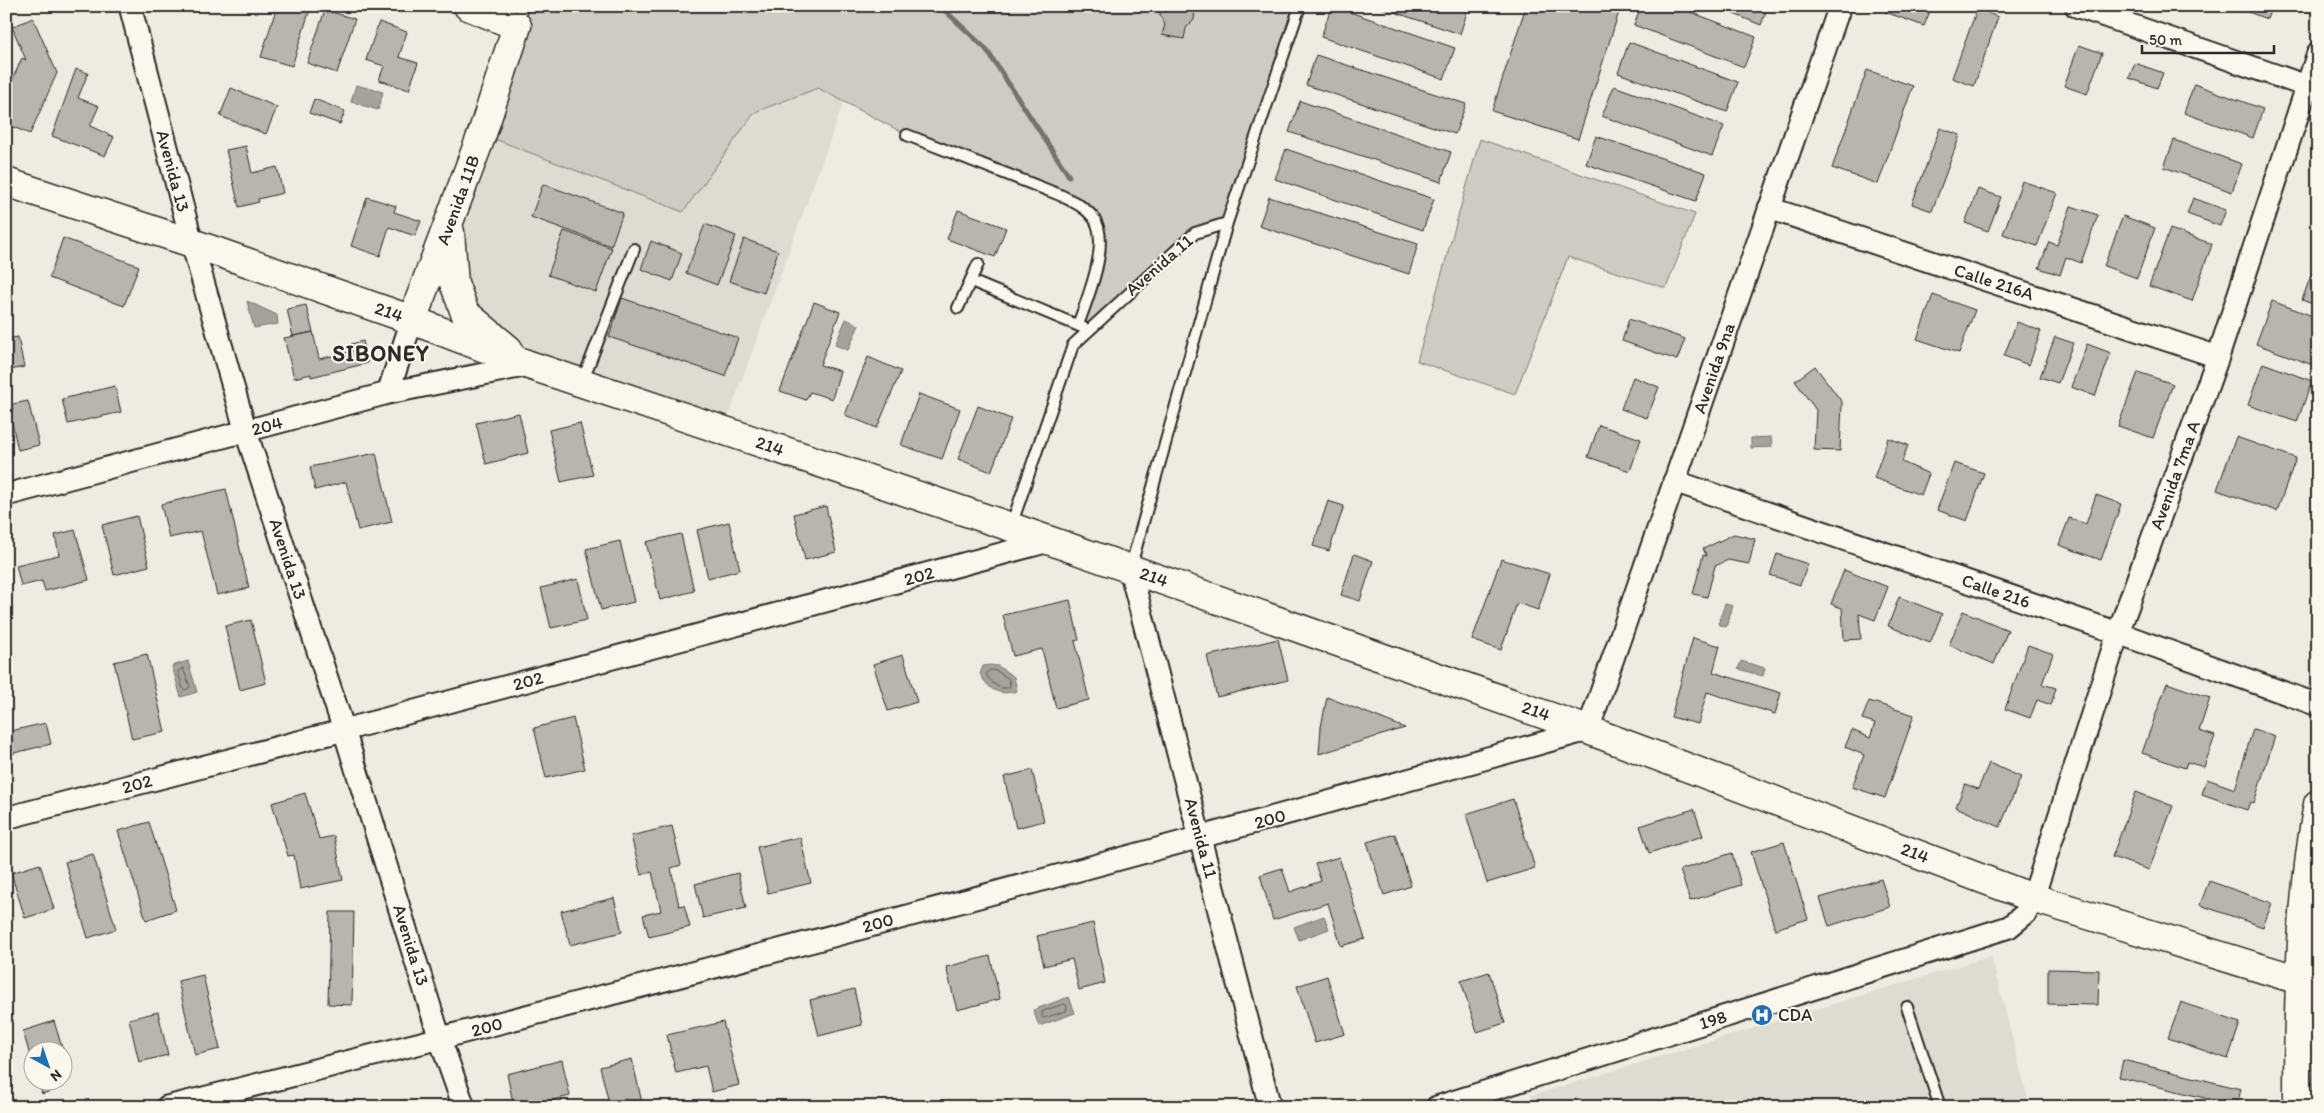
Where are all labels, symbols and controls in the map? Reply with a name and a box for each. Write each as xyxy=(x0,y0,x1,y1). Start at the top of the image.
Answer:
scale bar xyxy=(2142,22,2274,54)
text: 50 m xyxy=(2149,31,2182,49)
street label: Avenida 13 xyxy=(152,128,195,214)
street label: Avenida 11B xyxy=(432,152,484,248)
street label: Avenida 11 xyxy=(1121,230,1197,300)
street label: Calle 216A xyxy=(1951,259,2037,305)
street label: 214 xyxy=(372,297,406,327)
street label: Avenida 9na xyxy=(1688,319,1740,416)
district label: SIBONEY xyxy=(332,340,430,367)
street label: 204 xyxy=(249,411,285,441)
street label: Avenida 7ma A xyxy=(2145,417,2205,533)
street label: 214 xyxy=(753,431,787,461)
street label: Avenida 13 xyxy=(265,516,311,602)
street label: 202 xyxy=(902,561,937,591)
street label: 214 xyxy=(1137,562,1171,592)
street label: Calle 216 xyxy=(1959,569,2033,613)
street label: 202 xyxy=(511,666,546,696)
street label: 214 xyxy=(1519,696,1553,726)
street label: 202 xyxy=(120,769,155,799)
street label: Avenida 11 xyxy=(1180,795,1222,881)
street label: 200 xyxy=(1252,804,1288,834)
street label: 214 xyxy=(1898,838,1932,868)
street label: Avenida 13 xyxy=(388,902,434,988)
street label: 200 xyxy=(860,908,896,938)
hospital icon: CDA xyxy=(1750,1003,1774,1027)
place label: CDA xyxy=(1778,1004,1813,1026)
street label: 198 xyxy=(1697,1005,1730,1035)
street label: 200 xyxy=(469,1012,505,1042)
north arrow xyxy=(22,1040,72,1090)
text: N xyxy=(47,1066,65,1085)

